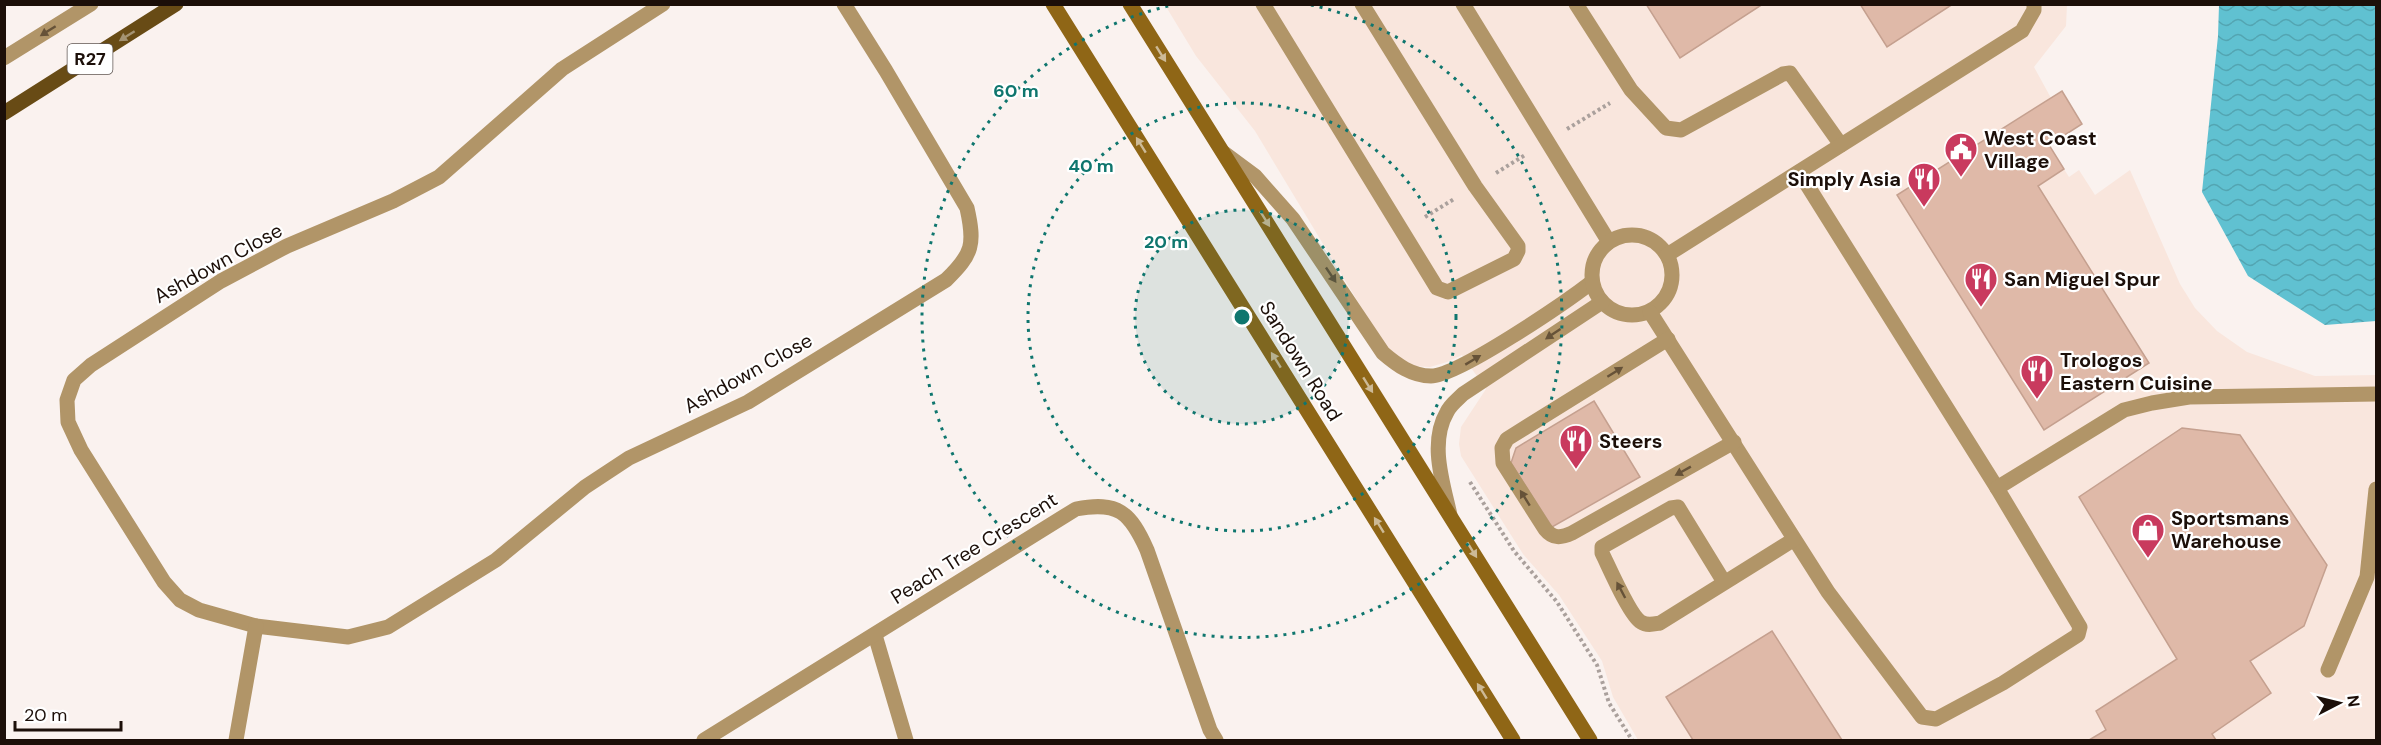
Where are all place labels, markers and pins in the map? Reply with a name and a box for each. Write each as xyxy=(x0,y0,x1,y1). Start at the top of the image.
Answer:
place label: West Coast Village xyxy=(1984,125,2097,174)
public building icon: West Coast Village xyxy=(1943,131,1979,178)
restaurant icon: Simply Asia xyxy=(1906,161,1942,208)
place label: Simply Asia xyxy=(1787,166,1901,192)
restaurant icon: San Miguel Spur xyxy=(1963,261,1999,308)
place label: San Miguel Spur xyxy=(2004,266,2160,292)
centre of rings xyxy=(1232,307,1252,327)
place label: Trologos Eastern Cuisine xyxy=(2060,347,2212,396)
restaurant icon: Trologos Eastern Cuisine xyxy=(2019,353,2055,400)
restaurant icon: Steers xyxy=(1558,423,1594,470)
place label: Steers xyxy=(1599,428,1662,454)
place label: Sportsmans Warehouse xyxy=(2171,505,2289,554)
shop icon: Sportsmans Warehouse xyxy=(2130,512,2166,559)

